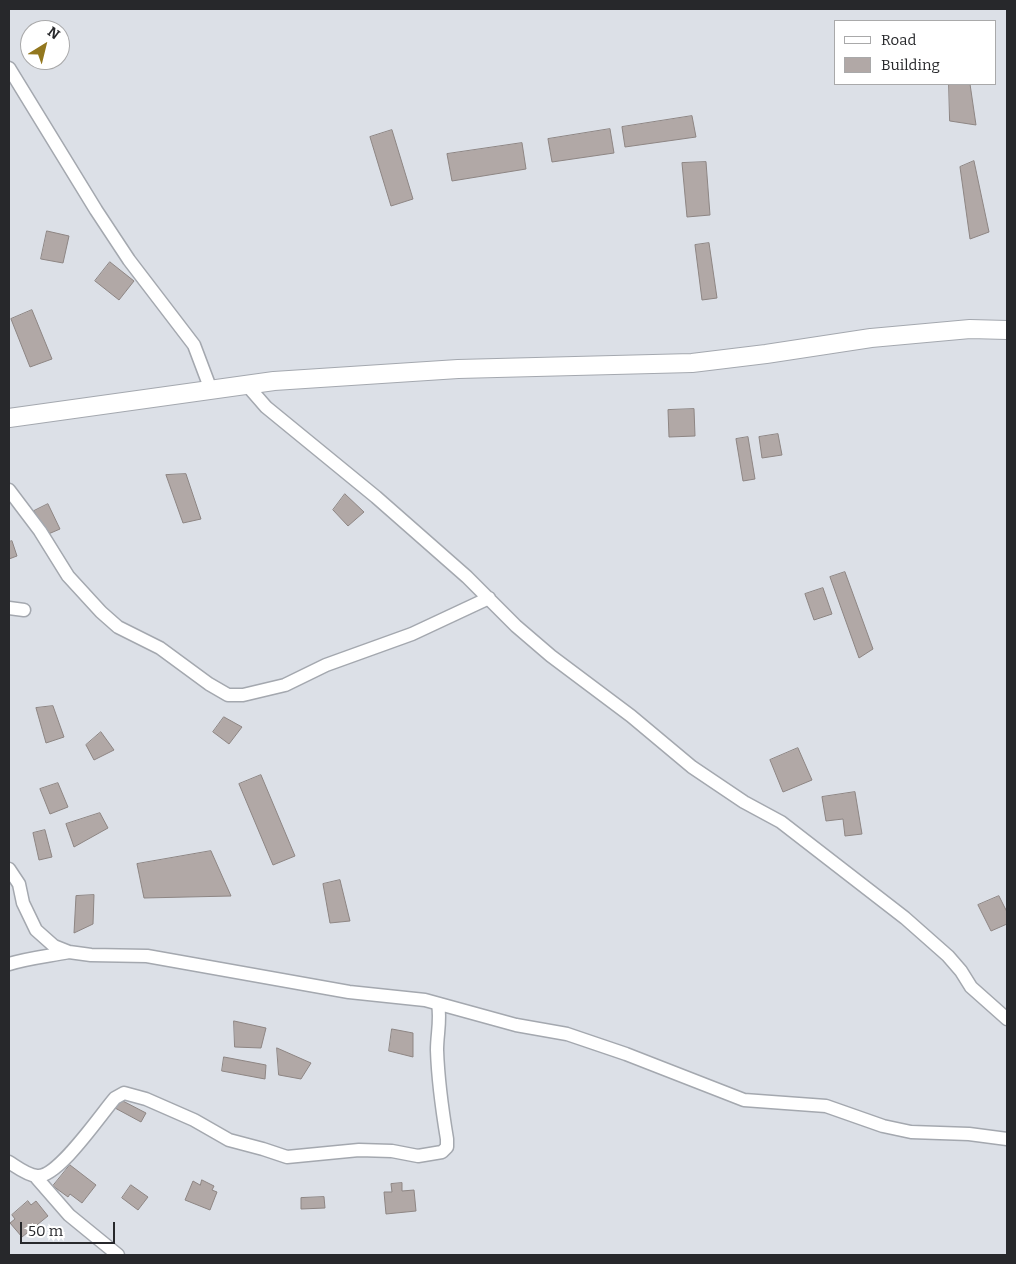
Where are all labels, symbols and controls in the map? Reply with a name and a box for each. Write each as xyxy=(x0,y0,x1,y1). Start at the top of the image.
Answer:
north arrow xyxy=(20,20,70,70)
legend xyxy=(834,20,996,85)
text: N xyxy=(44,23,63,43)
text: Road xyxy=(881,31,916,49)
text: Building xyxy=(881,56,940,74)
scale bar xyxy=(22,1212,118,1244)
text: 50 m xyxy=(28,1222,63,1240)

